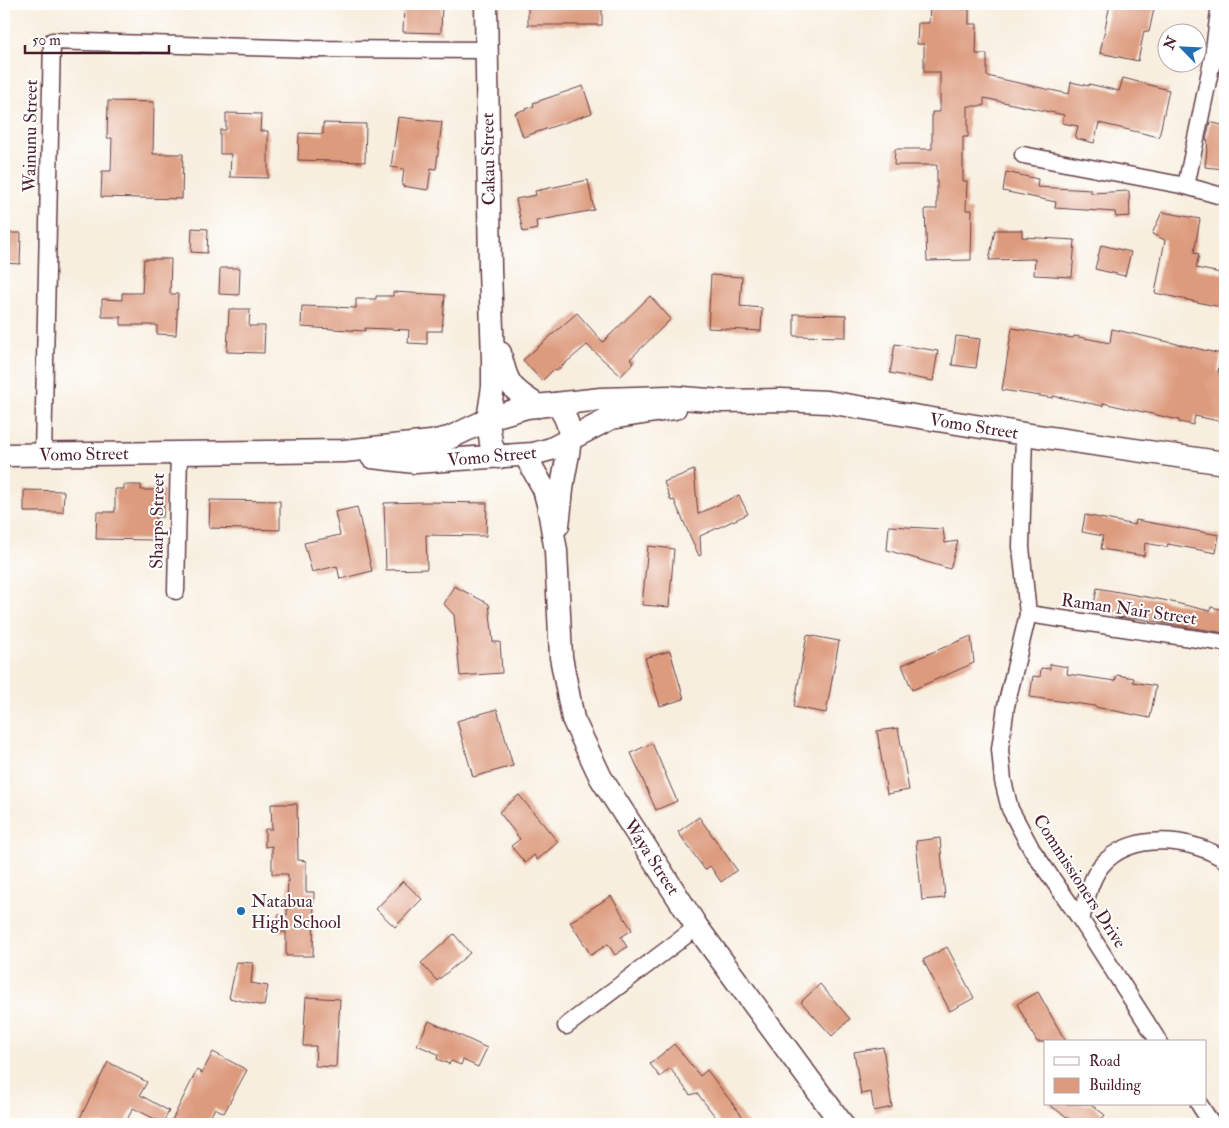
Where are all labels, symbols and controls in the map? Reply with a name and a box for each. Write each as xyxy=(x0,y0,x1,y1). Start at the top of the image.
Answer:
scale bar xyxy=(25,22,169,54)
north arrow xyxy=(1156,22,1206,72)
text: 50 m xyxy=(32,31,61,50)
text: N xyxy=(1160,33,1181,53)
street label: Wainunu Street xyxy=(18,79,43,194)
street label: Cakau Street xyxy=(476,112,501,206)
street label: Vomo Street xyxy=(928,408,1020,445)
street label: Vomo Street xyxy=(446,441,538,472)
street label: Vomo Street xyxy=(39,442,129,467)
street label: Sharps Street xyxy=(145,473,170,569)
street label: Raman Nair Street xyxy=(1060,589,1198,630)
street label: Commissioners Drive xyxy=(1028,810,1132,953)
street label: Waya Street xyxy=(618,814,685,900)
place label: Natabua High School xyxy=(251,890,342,934)
marker: Natabua High School xyxy=(235,905,247,917)
legend xyxy=(1044,1040,1206,1106)
text: Road xyxy=(1089,1052,1121,1071)
text: Building xyxy=(1089,1076,1141,1095)

